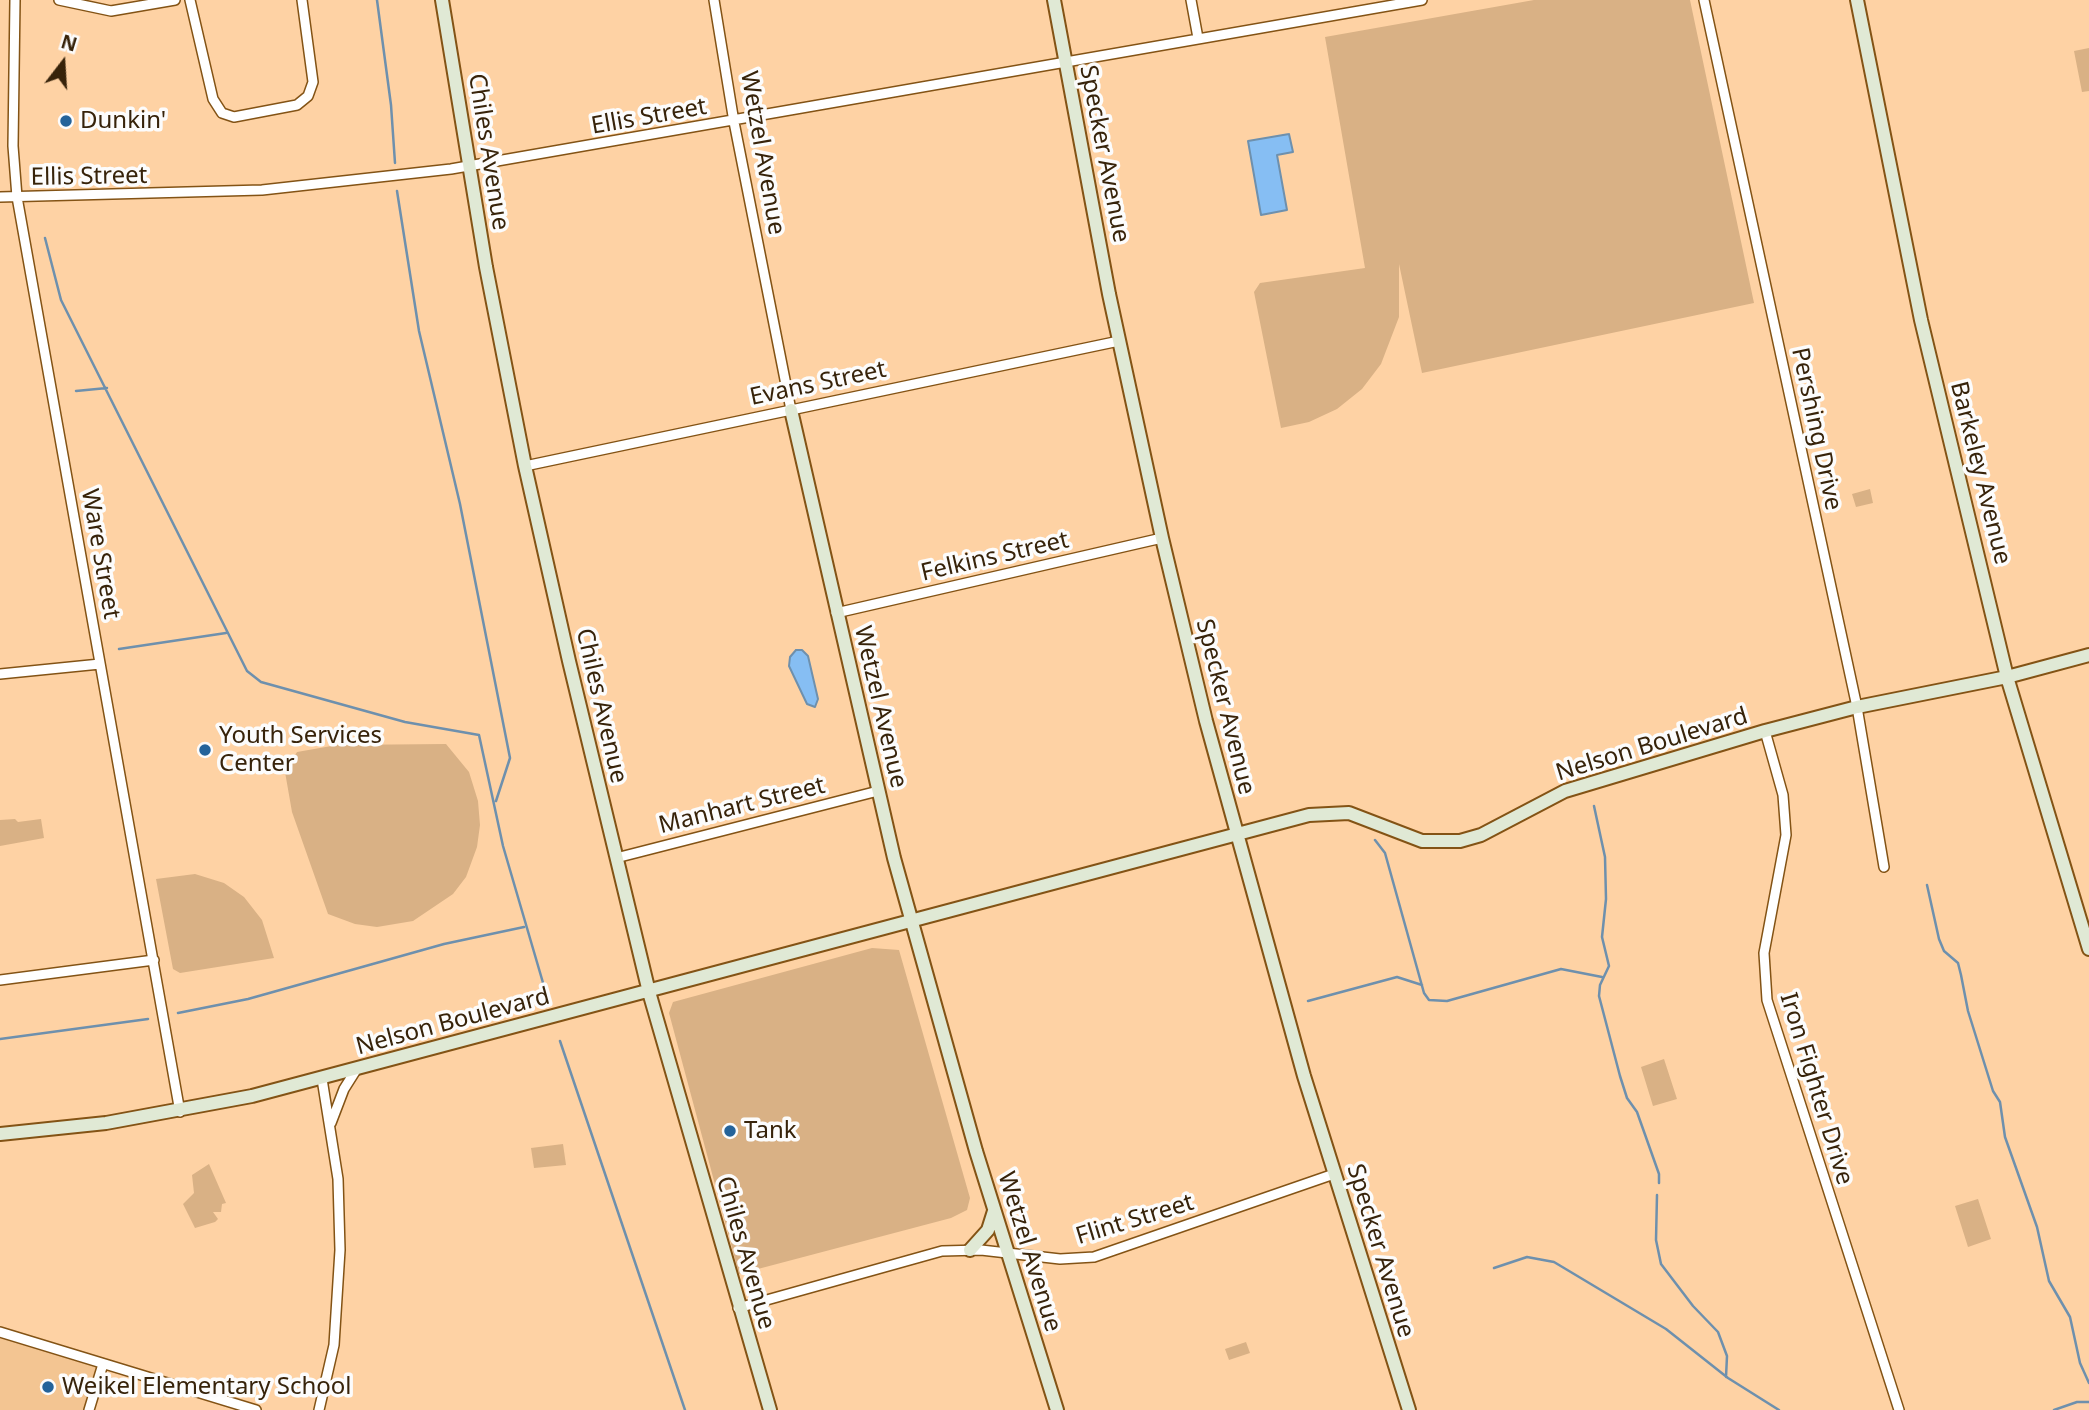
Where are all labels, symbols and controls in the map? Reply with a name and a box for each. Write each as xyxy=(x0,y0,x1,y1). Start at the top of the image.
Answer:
north arrow xyxy=(28,28,98,98)
text: N xyxy=(58,28,80,58)
street label: Specker Avenue xyxy=(1073,63,1135,245)
street label: Wetzel Avenue xyxy=(733,69,791,237)
street label: Chiles Avenue xyxy=(461,72,515,232)
street label: Ellis Street xyxy=(589,93,709,141)
place label: Dunkin' xyxy=(80,107,166,135)
marker: Dunkin' xyxy=(58,113,74,129)
street label: Ellis Street xyxy=(30,162,148,192)
street label: Pershing Drive xyxy=(1785,345,1847,513)
street label: Evans Street xyxy=(747,356,889,412)
street label: Barkeley Avenue xyxy=(1943,379,2017,567)
street label: Ware Street xyxy=(74,487,126,621)
street label: Felkins Street xyxy=(918,526,1072,588)
street label: Specker Avenue xyxy=(1189,616,1261,798)
street label: Wetzel Avenue xyxy=(847,623,913,791)
street label: Chiles Avenue xyxy=(569,626,633,786)
street label: Nelson Boulevard xyxy=(1553,702,1751,788)
place label: Youth Services Center xyxy=(219,722,382,778)
marker: Youth Services Center xyxy=(197,742,213,758)
street label: Manhart Street xyxy=(656,771,828,841)
street label: Nelson Boulevard xyxy=(353,982,553,1062)
street label: Iron Fighter Drive xyxy=(1773,990,1859,1188)
place label: Tank xyxy=(744,1117,797,1145)
marker: Tank xyxy=(722,1123,738,1139)
street label: Specker Avenue xyxy=(1340,1161,1420,1341)
street label: Wetzel Avenue xyxy=(991,1169,1067,1335)
street label: Chiles Avenue xyxy=(709,1173,781,1333)
street label: Flint Street xyxy=(1073,1188,1197,1252)
place label: Weikel Elementary School xyxy=(62,1373,352,1401)
marker: Weikel Elementary School xyxy=(40,1379,56,1395)

